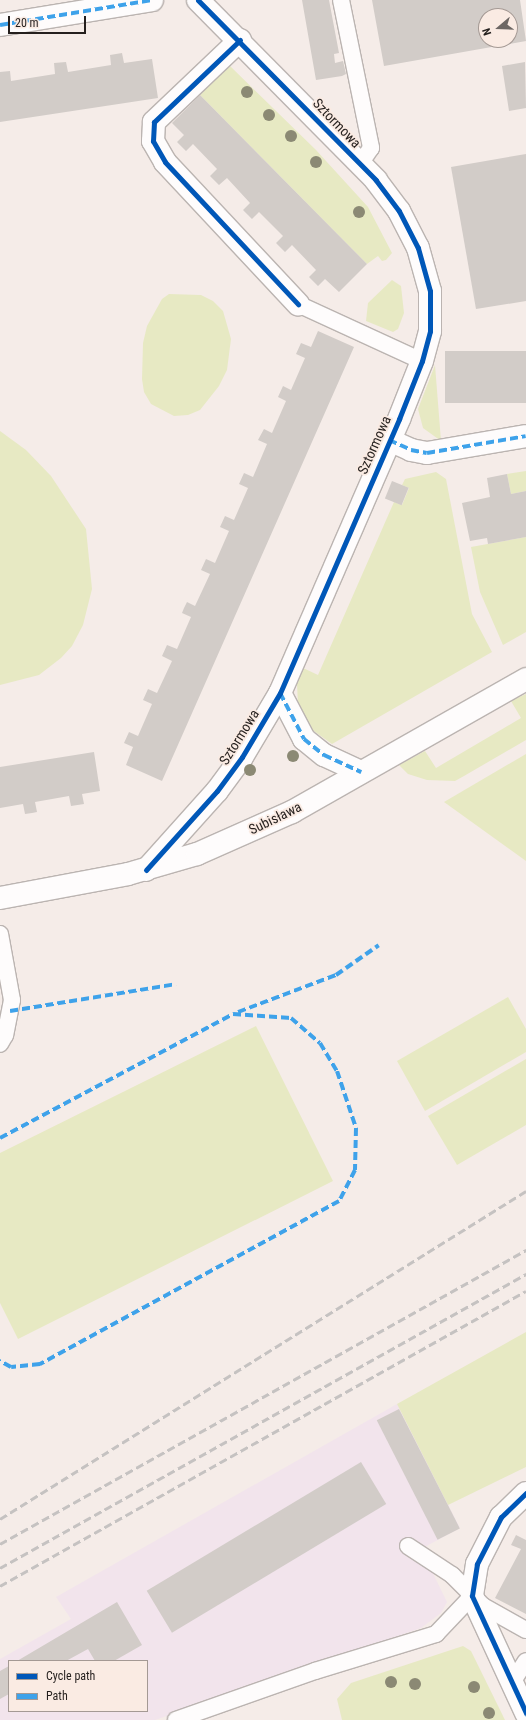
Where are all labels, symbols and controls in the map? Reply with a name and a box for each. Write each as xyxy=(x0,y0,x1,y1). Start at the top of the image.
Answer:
scale bar xyxy=(10,8,88,34)
north arrow xyxy=(478,8,518,48)
text: 20 m xyxy=(15,16,39,30)
text: N xyxy=(480,26,494,37)
street label: Sztormowa xyxy=(309,95,365,151)
street label: Sztormowa xyxy=(354,413,394,477)
street label: Sztormowa xyxy=(215,706,263,768)
street label: Subisława xyxy=(246,798,304,838)
legend xyxy=(8,1660,148,1712)
text: Cycle path xyxy=(46,1669,95,1683)
text: Path xyxy=(46,1689,68,1703)

